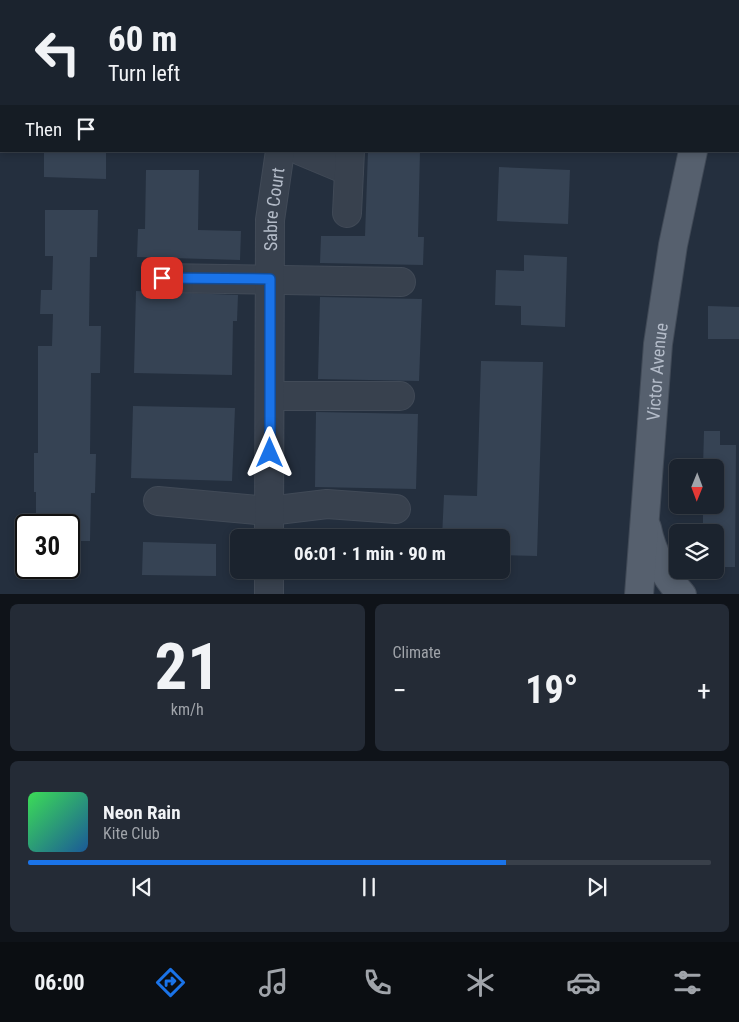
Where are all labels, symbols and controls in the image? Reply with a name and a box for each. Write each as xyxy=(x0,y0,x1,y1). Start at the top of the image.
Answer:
text: 60 m xyxy=(108,19,177,60)
icon: left xyxy=(25,20,90,85)
text: Turn left xyxy=(108,61,180,86)
icon: arrive xyxy=(72,115,100,143)
text: Then xyxy=(25,118,62,141)
street label: Sabre Court xyxy=(259,166,288,251)
pin xyxy=(141,257,183,299)
icon: arrive xyxy=(148,264,176,292)
street label: Victor Avenue xyxy=(642,321,672,421)
position arrow xyxy=(243,426,295,478)
north arrow xyxy=(669,459,724,514)
map controls xyxy=(669,459,724,579)
speed limit sign: 30 xyxy=(15,514,80,579)
button: layers xyxy=(669,524,724,579)
text: 06:01 · 1 min · 90 m xyxy=(294,542,446,565)
text: 21 xyxy=(154,629,220,705)
text: Climate xyxy=(393,643,441,662)
text: 19° xyxy=(525,668,578,712)
text: − xyxy=(393,674,407,707)
text: + xyxy=(697,674,711,707)
text: km/h xyxy=(171,700,204,719)
text: Neon Rain xyxy=(103,801,181,824)
text: Kite Club xyxy=(103,824,160,843)
icon: previous xyxy=(128,873,156,901)
icon: pause xyxy=(355,873,383,901)
icon: next xyxy=(583,873,611,901)
icon: directions xyxy=(153,965,188,1000)
icon: music xyxy=(256,965,291,1000)
icon: phone xyxy=(360,965,395,1000)
icon: climate xyxy=(463,965,498,1000)
icon: car xyxy=(566,965,601,1000)
icon: filters xyxy=(670,965,705,1000)
text: 06:00 xyxy=(34,970,85,995)

